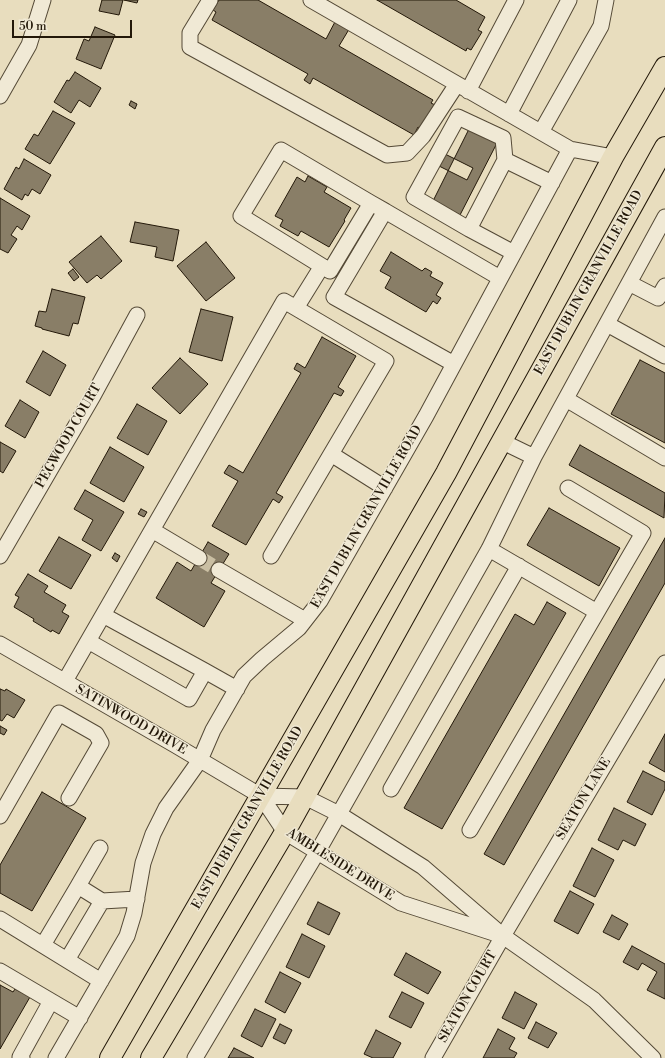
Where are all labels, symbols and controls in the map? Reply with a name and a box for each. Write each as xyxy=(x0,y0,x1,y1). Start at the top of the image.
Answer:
scale bar xyxy=(14,12,134,38)
text: 50 m xyxy=(19,19,47,34)
street label: EAST DUBLIN GRANVILLE ROAD xyxy=(532,188,646,378)
street label: PEGWOOD COURT xyxy=(33,381,105,491)
street label: EAST DUBLIN GRANVILLE ROAD xyxy=(308,423,426,611)
street label: SATINWOOD DRIVE xyxy=(72,682,190,758)
street label: EAST DUBLIN GRANVILLE ROAD xyxy=(189,724,307,912)
street label: SEATON LANE xyxy=(553,755,615,843)
street label: AMBLESIDE DRIVE xyxy=(283,826,397,904)
street label: SEATON COURT xyxy=(435,948,501,1046)

